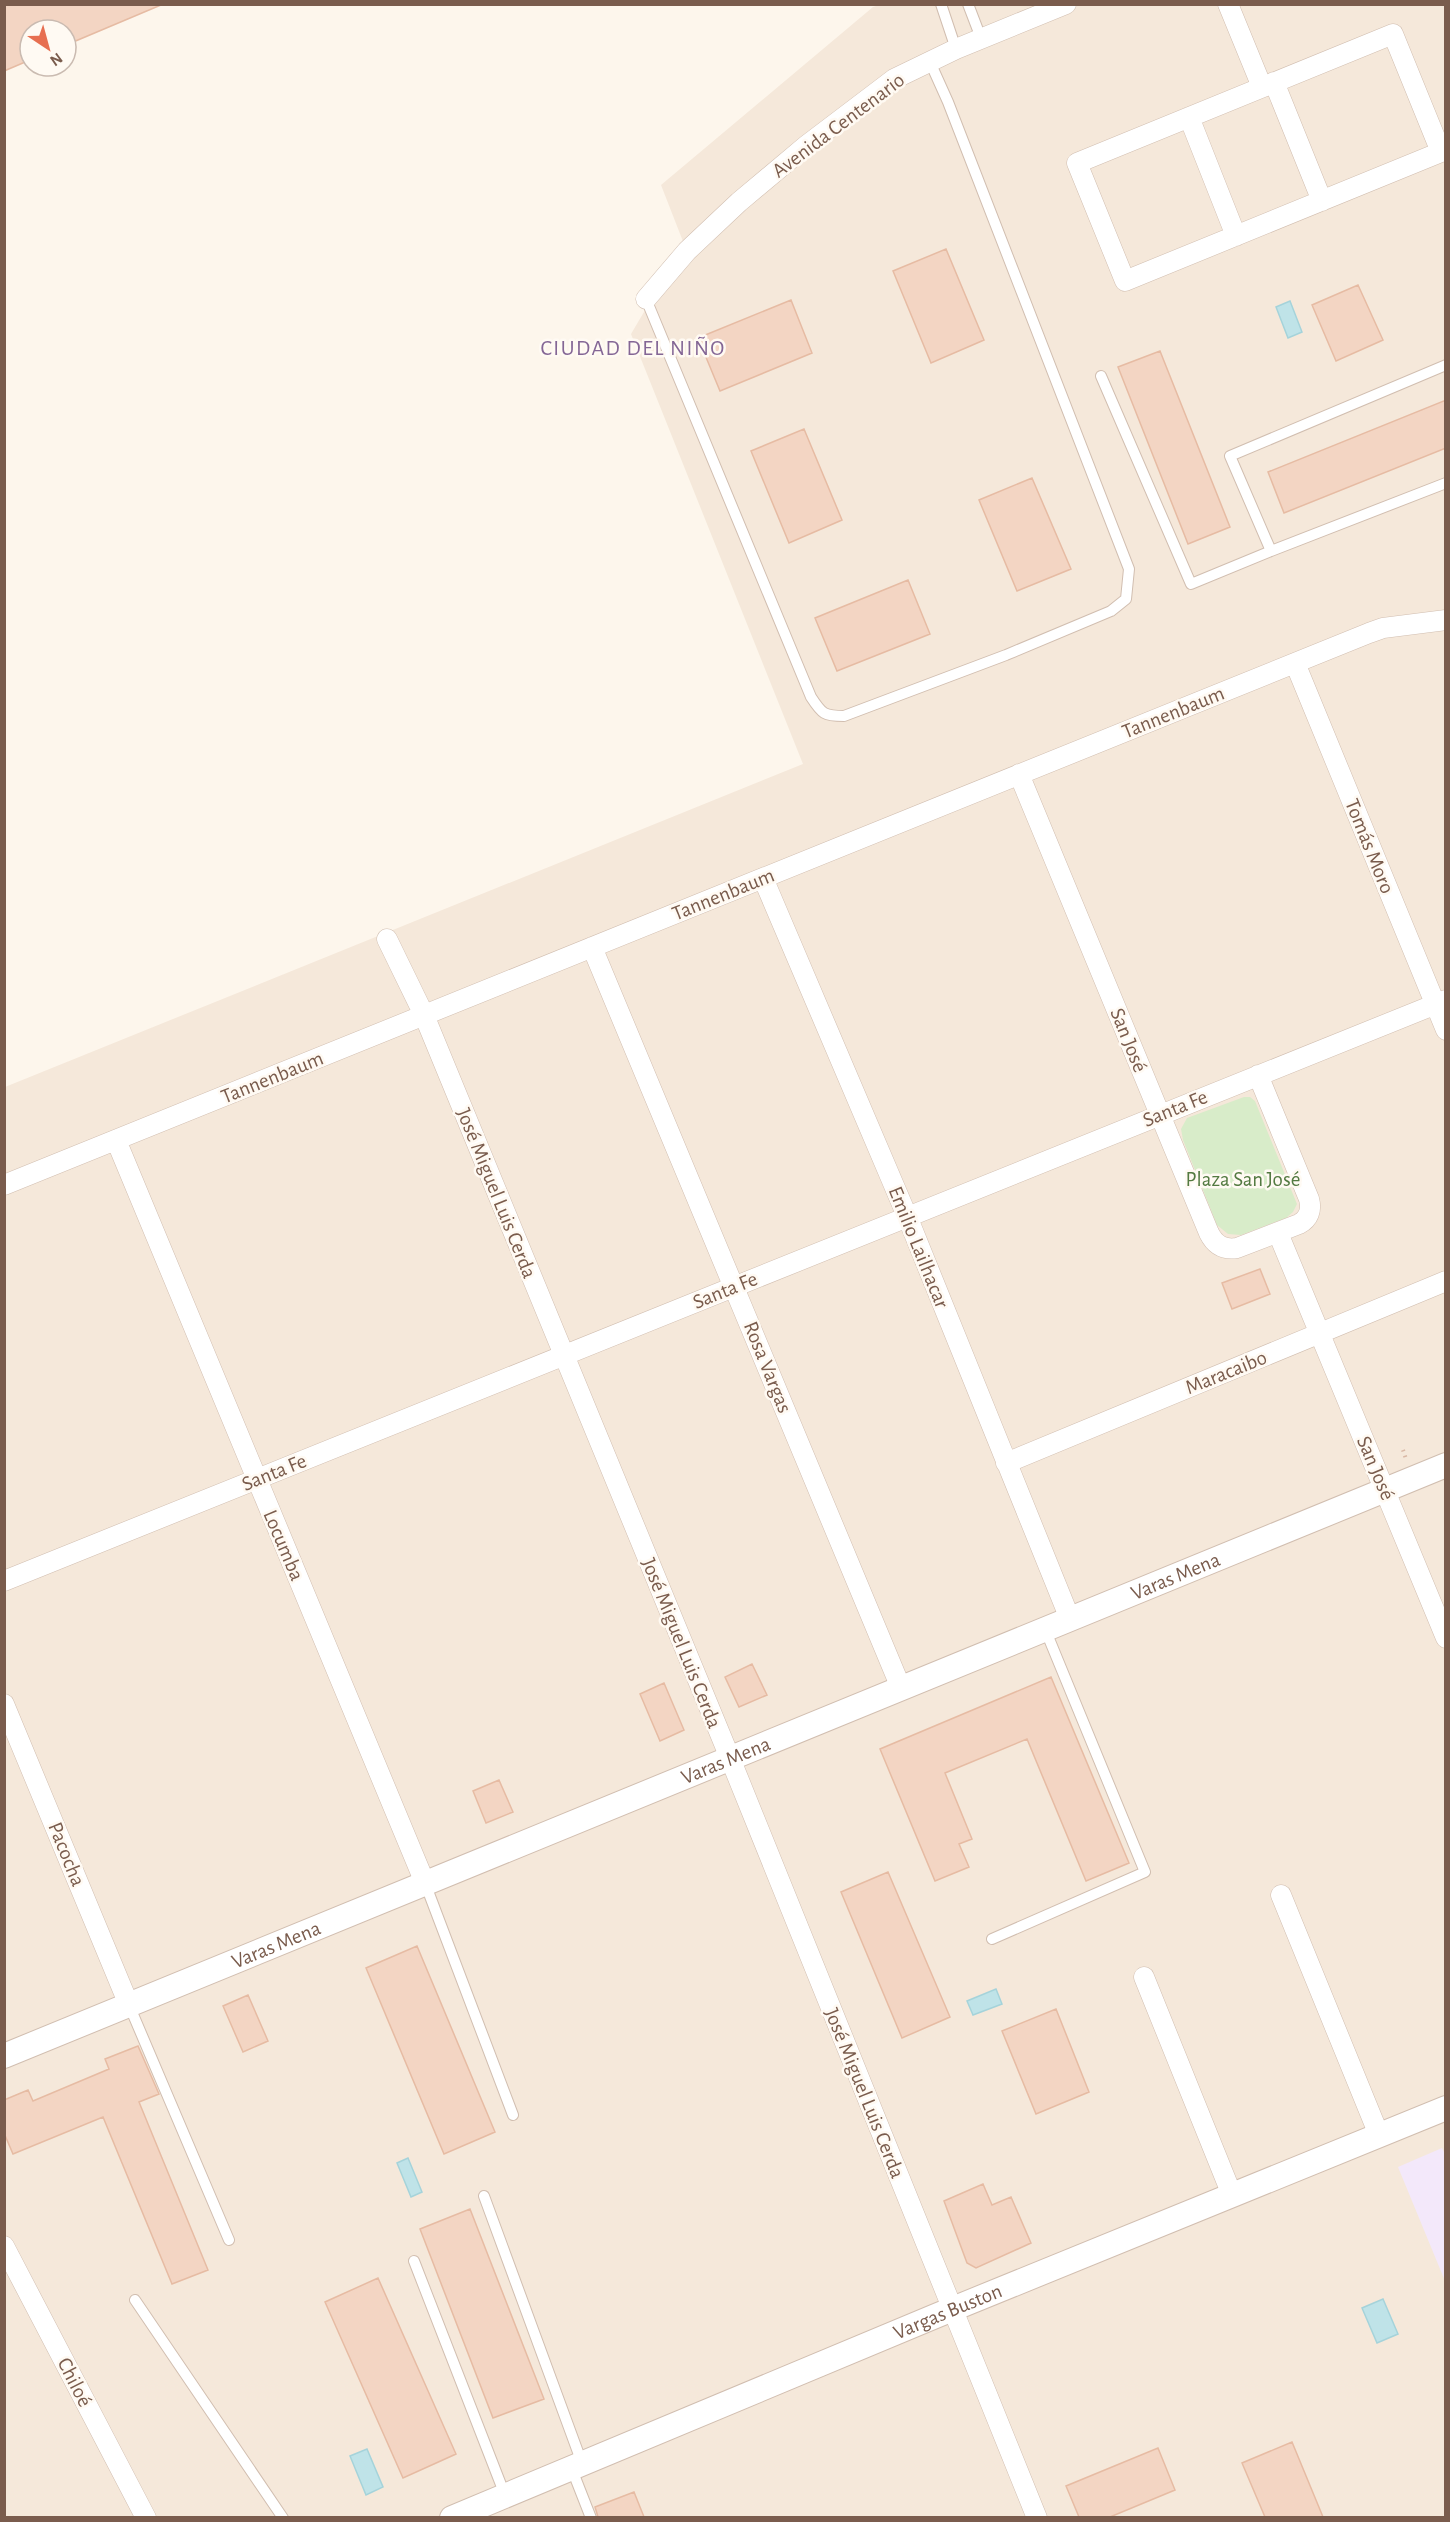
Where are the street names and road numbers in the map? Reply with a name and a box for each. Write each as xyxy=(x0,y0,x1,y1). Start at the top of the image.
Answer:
street label: Avenida Centenario xyxy=(768,69,908,182)
street label: Tannenbaum xyxy=(1119,682,1227,742)
street label: Tomás Moro xyxy=(1341,796,1398,897)
street label: Tannenbaum xyxy=(669,864,777,924)
street label: San José xyxy=(1106,1005,1151,1075)
street label: Tannenbaum xyxy=(218,1047,326,1107)
street label: Santa Fe xyxy=(1140,1086,1211,1131)
street label: José Miguel Luis Cerda xyxy=(453,1105,540,1282)
street label: Emilio Lailhacar xyxy=(885,1183,953,1311)
street label: Santa Fe xyxy=(690,1268,761,1313)
street label: Rosa Vargas xyxy=(740,1318,795,1416)
street label: Maracaibo xyxy=(1182,1347,1270,1398)
street label: San José xyxy=(1353,1433,1398,1503)
street label: Santa Fe xyxy=(239,1450,310,1495)
street label: Locumba xyxy=(259,1507,308,1584)
street label: Varas Mena xyxy=(1128,1549,1223,1604)
street label: José Miguel Luis Cerda xyxy=(638,1555,725,1732)
street label: Varas Mena xyxy=(678,1733,774,1788)
street label: Pacocha xyxy=(44,1819,89,1890)
street label: Varas Mena xyxy=(229,1917,324,1973)
street label: José Miguel Luis Cerda xyxy=(821,2005,908,2182)
street label: Vargas Buston xyxy=(891,2280,1005,2343)
street label: Chiloé xyxy=(53,2354,96,2410)

